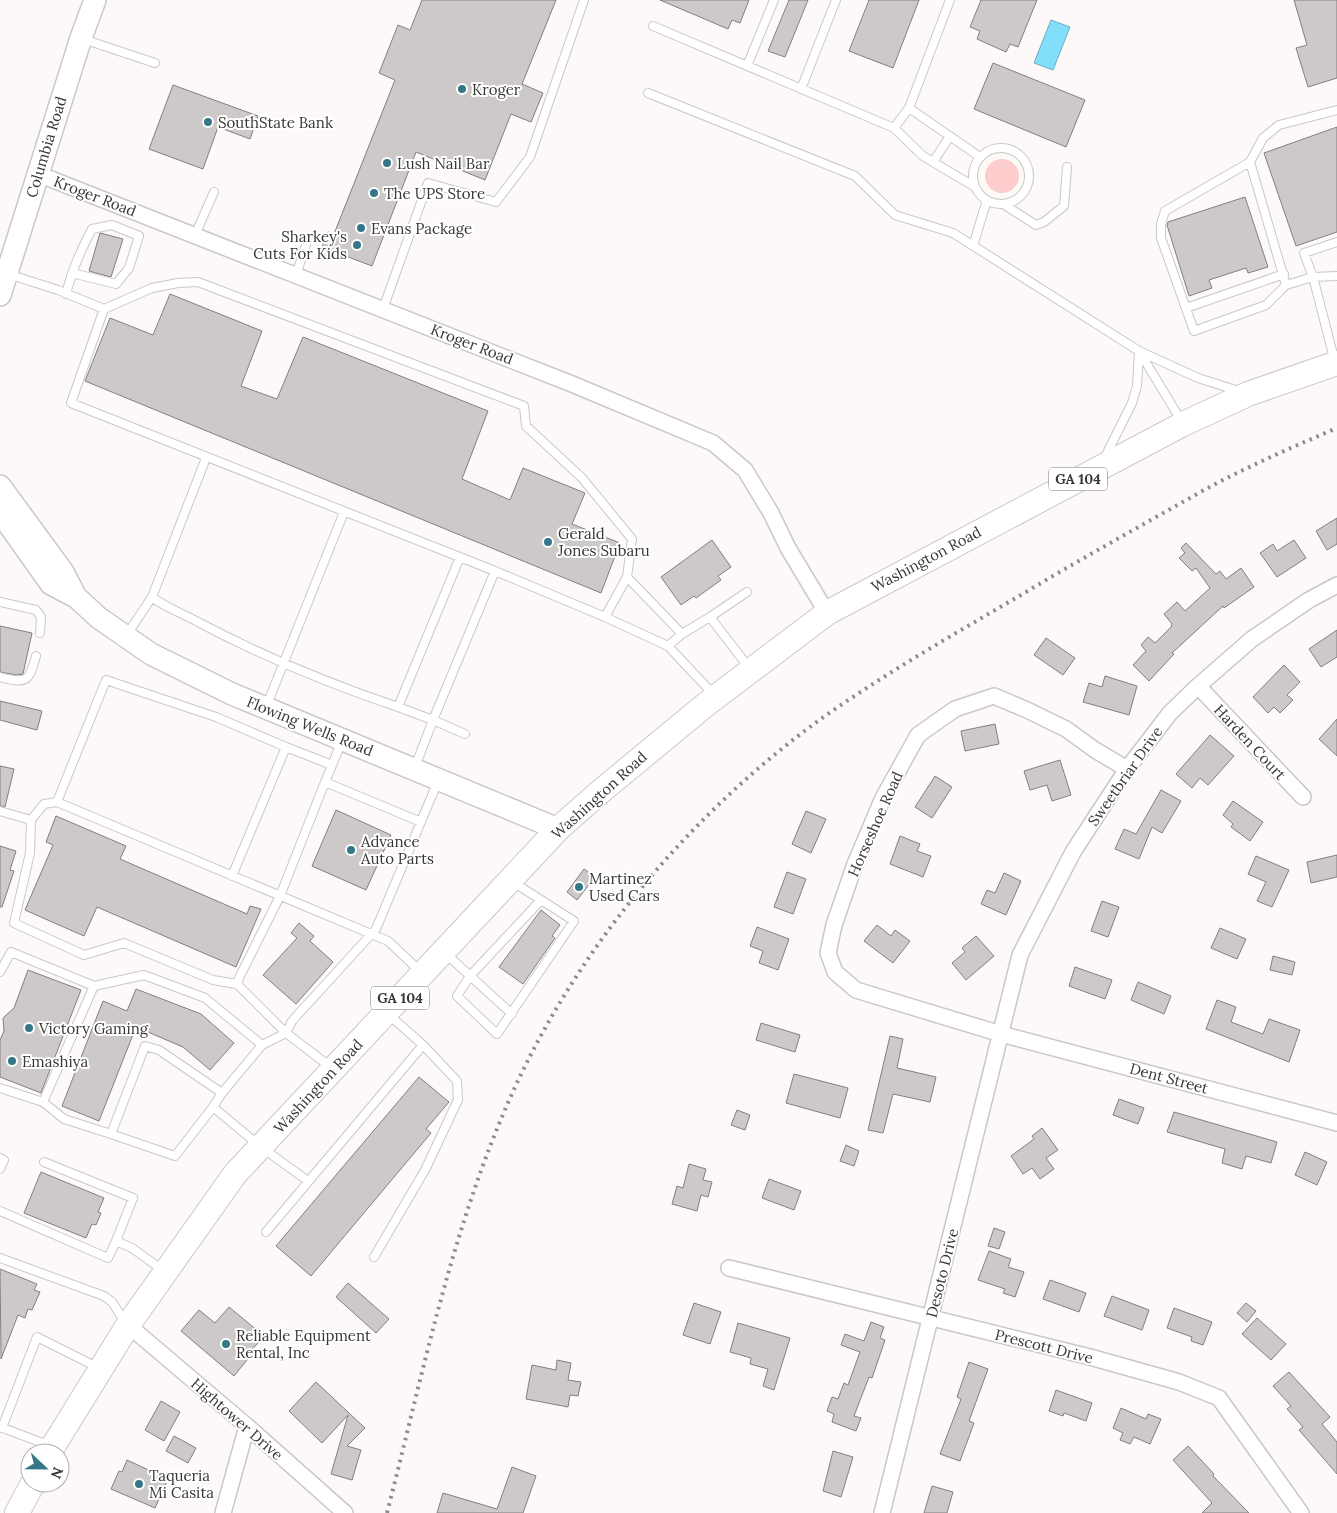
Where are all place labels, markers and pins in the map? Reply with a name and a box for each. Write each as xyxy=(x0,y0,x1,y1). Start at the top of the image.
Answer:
place label: Kroger xyxy=(472,80,521,99)
marker: Kroger xyxy=(456,83,468,95)
place label: SouthState Bank xyxy=(218,113,333,132)
marker: SouthState Bank xyxy=(202,116,214,128)
place label: Lush Nail Bar xyxy=(397,154,490,173)
marker: Lush Nail Bar xyxy=(381,157,393,169)
place label: The UPS Store xyxy=(384,184,485,203)
marker: The UPS Store xyxy=(368,187,380,199)
place label: Evans Package xyxy=(371,219,472,238)
marker: Evans Package xyxy=(355,222,367,234)
place label: Sharkey's Cuts For Kids xyxy=(253,227,347,263)
marker: Sharkey's Cuts For Kids xyxy=(351,239,363,251)
place label: Gerald Jones Subaru xyxy=(557,524,650,560)
marker: Gerald Jones Subaru xyxy=(542,536,554,548)
place label: Advance Auto Parts xyxy=(360,832,434,868)
marker: Advance Auto Parts xyxy=(345,844,357,856)
place label: Martinez Used Cars xyxy=(589,869,660,905)
marker: Martinez Used Cars xyxy=(573,881,585,893)
place label: Victory Gaming xyxy=(38,1019,149,1038)
marker: Victory Gaming xyxy=(23,1022,35,1034)
place label: Emashiya xyxy=(22,1052,88,1071)
marker: Emashiya xyxy=(6,1055,18,1067)
place label: Reliable Equipment Rental, Inc xyxy=(236,1326,371,1362)
marker: Reliable Equipment Rental, Inc xyxy=(220,1338,232,1350)
place label: Taqueria Mi Casita xyxy=(149,1466,214,1502)
marker: Taqueria Mi Casita xyxy=(133,1478,145,1490)

